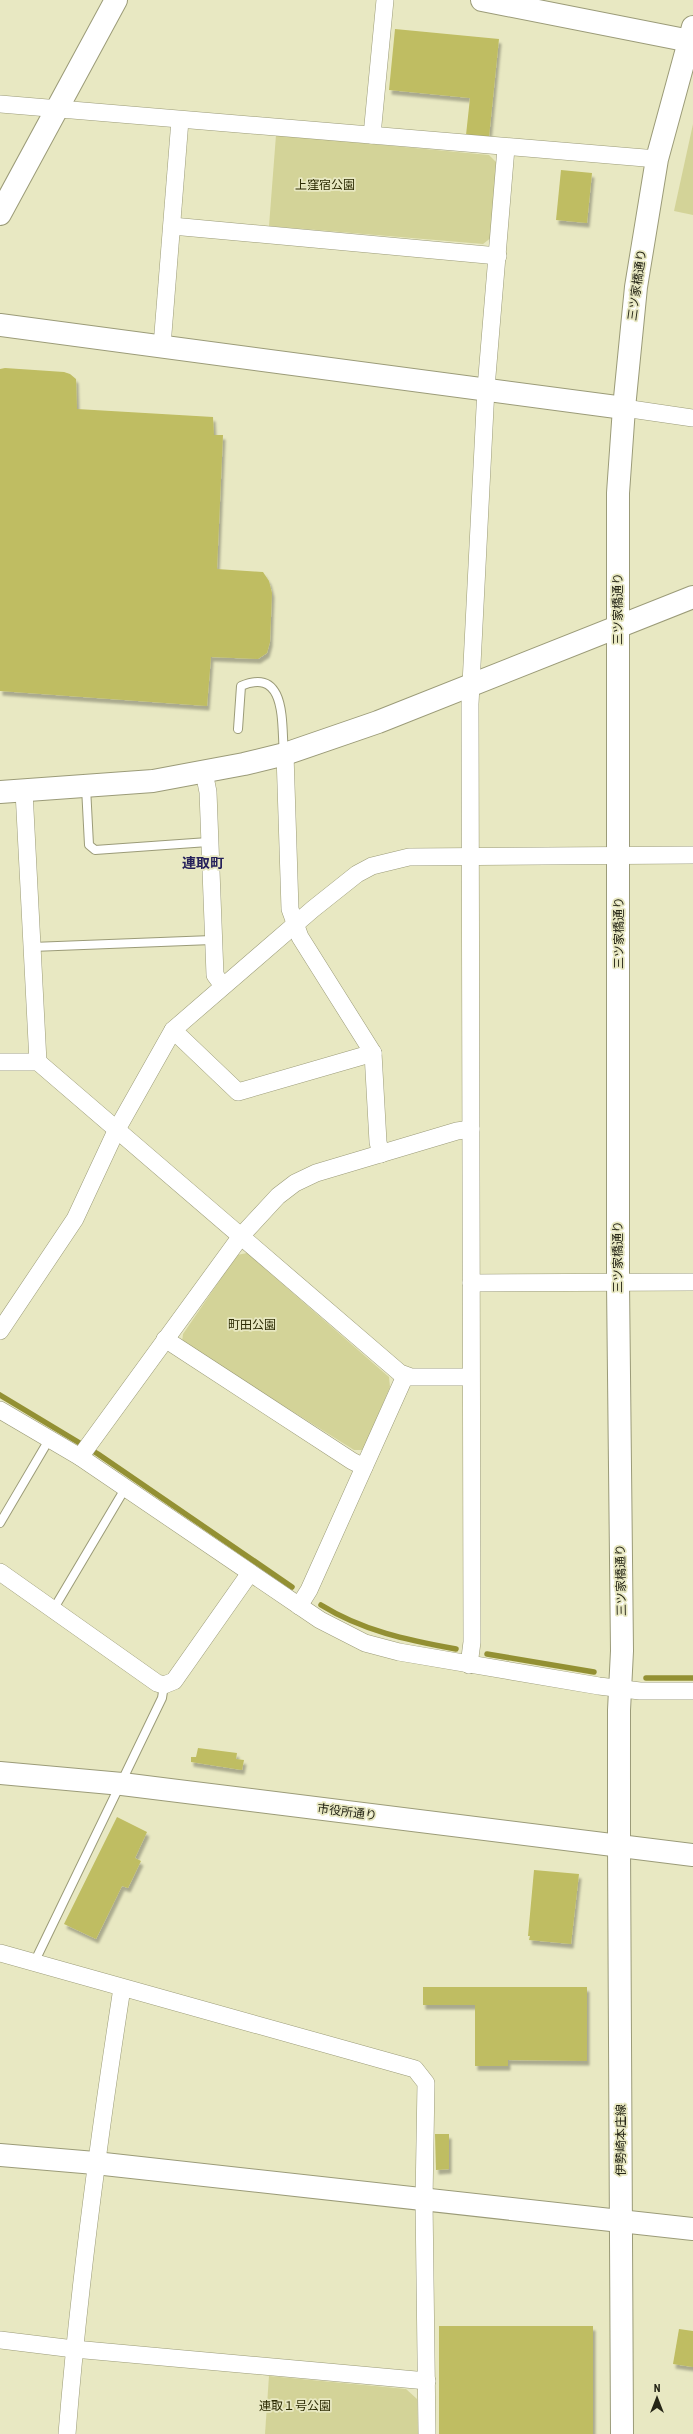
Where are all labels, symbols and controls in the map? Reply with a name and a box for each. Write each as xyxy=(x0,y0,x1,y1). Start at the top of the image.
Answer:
park label: 上窪宿公園 xyxy=(295,178,355,192)
street label: 三ツ家橋通り xyxy=(625,248,649,322)
street label: 三ツ家橋通り xyxy=(611,573,625,645)
district label: 連取町 xyxy=(182,855,224,871)
street label: 三ツ家橋通り xyxy=(612,897,626,969)
street label: 三ツ家橋通り xyxy=(611,1221,625,1293)
park label: 町田公園 xyxy=(228,1318,276,1332)
street label: 三ツ家橋通り xyxy=(613,1544,629,1616)
street label: 市役所通り xyxy=(316,1801,378,1823)
street label: 伊勢崎本庄線 xyxy=(614,2104,628,2176)
north arrow xyxy=(637,2378,677,2418)
text: N xyxy=(654,2382,661,2395)
park label: 連取１号公園 xyxy=(259,2399,331,2413)

